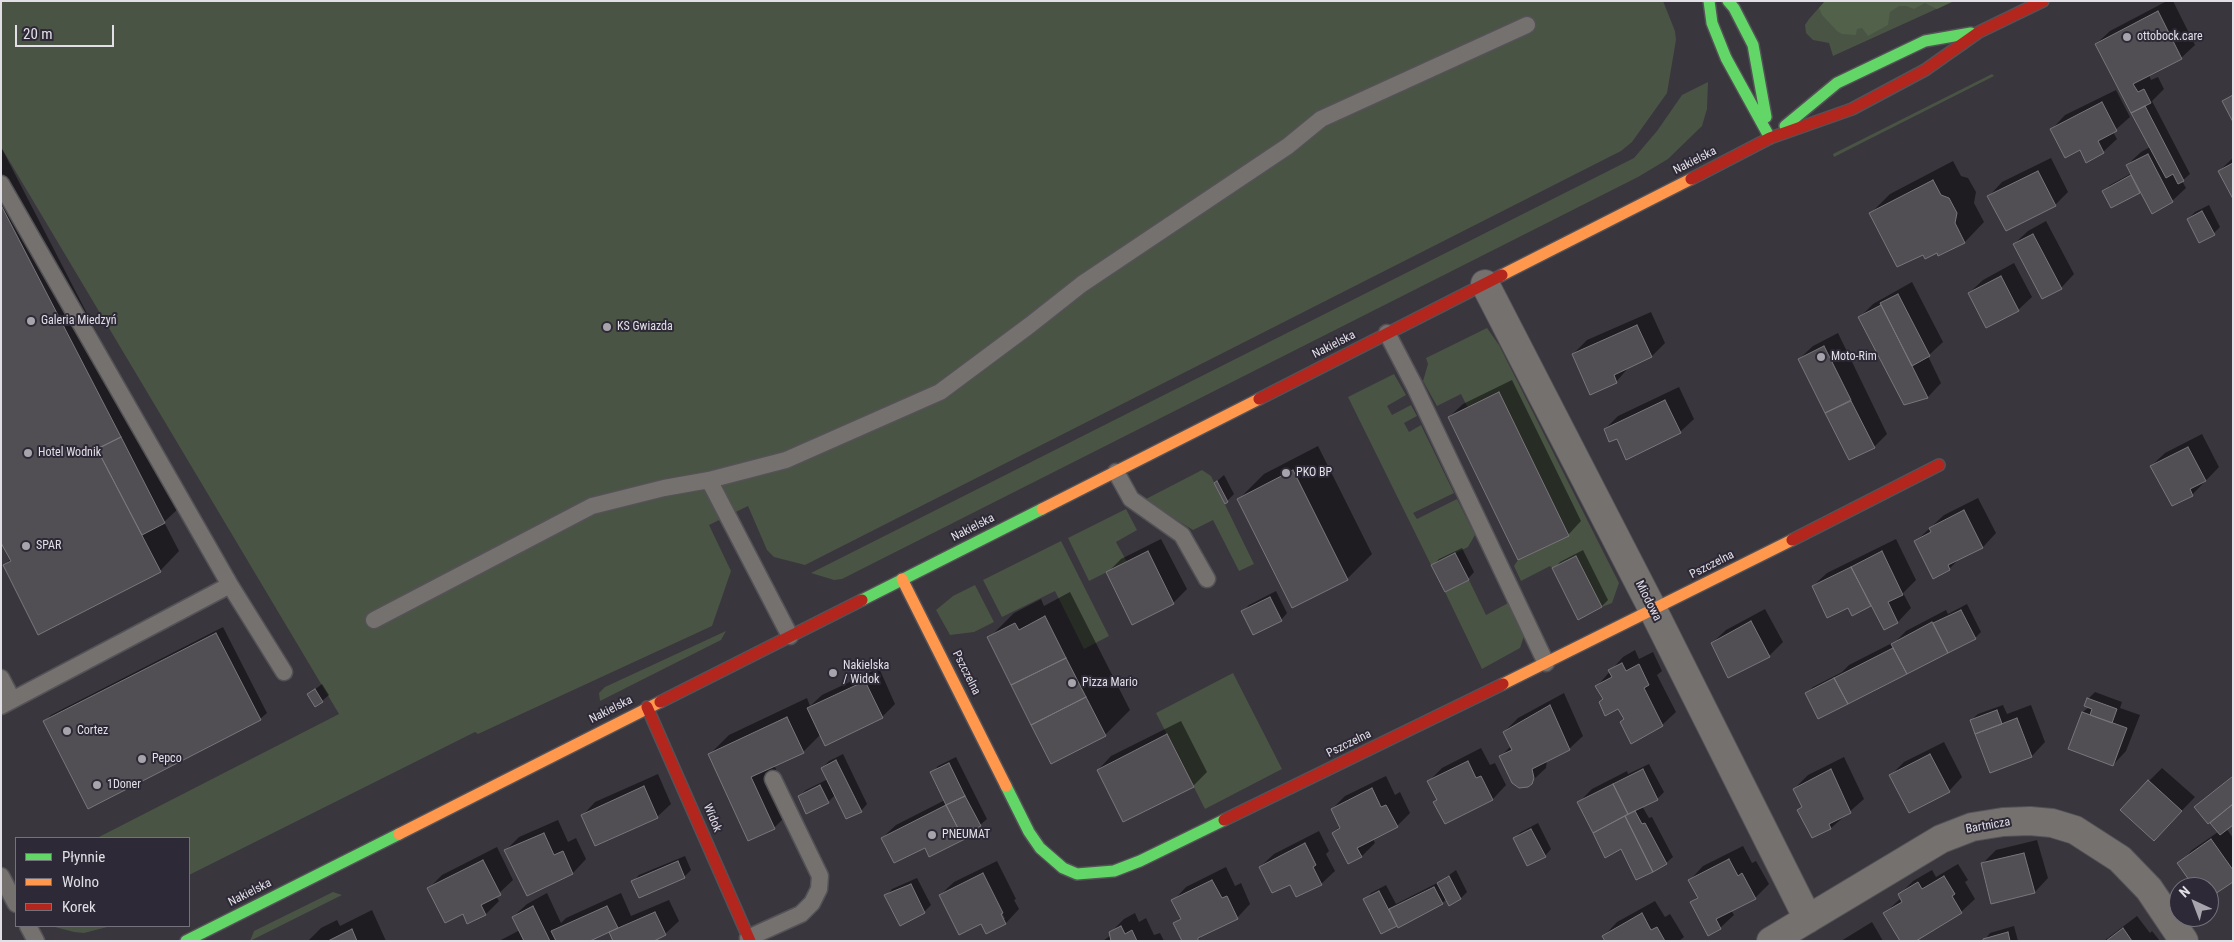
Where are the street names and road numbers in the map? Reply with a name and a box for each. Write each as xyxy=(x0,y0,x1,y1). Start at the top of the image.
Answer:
street label: Nakielska xyxy=(1671,144,1719,178)
street label: Nakielska xyxy=(1310,328,1358,362)
street label: Nakielska xyxy=(949,511,997,545)
street label: Pszczelna xyxy=(1687,548,1737,582)
street label: Miodowa xyxy=(1632,578,1664,624)
street label: Pszczelna xyxy=(949,648,983,698)
street label: Nakielska xyxy=(587,693,635,727)
street label: Pszczelna xyxy=(1324,727,1374,761)
street label: Widok xyxy=(700,802,724,834)
street label: Bartnicza xyxy=(1965,815,2011,837)
street label: Nakielska xyxy=(226,876,274,910)

